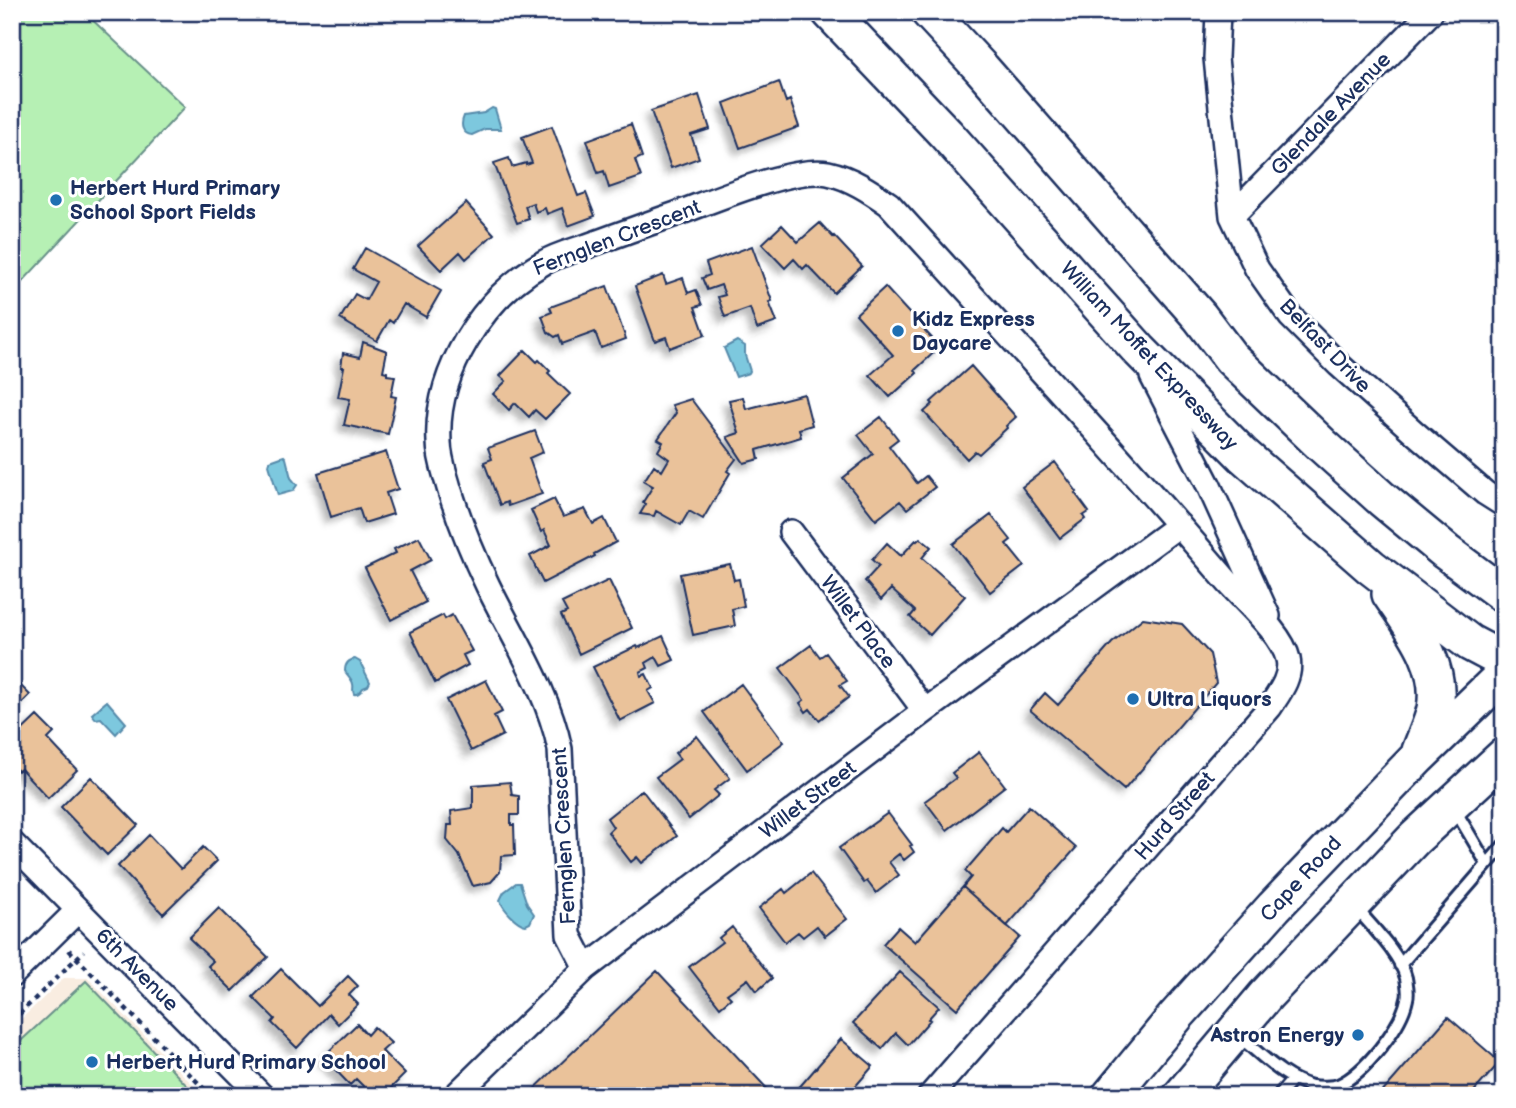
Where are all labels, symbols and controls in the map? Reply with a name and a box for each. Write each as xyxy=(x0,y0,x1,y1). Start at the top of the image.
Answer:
street label: Glendale Avenue xyxy=(1266,47,1396,181)
place label: Herbert Hurd Primary School Sport Fields xyxy=(70,176,280,225)
marker: Herbert Hurd Primary School Sport Fields xyxy=(48,192,64,208)
street label: Fernglen Crescent xyxy=(530,194,705,281)
street label: William Moffet Expressway xyxy=(1055,256,1243,456)
street label: Belfast Drive xyxy=(1274,294,1376,398)
place label: Kidz Express Daycare xyxy=(912,307,1035,356)
marker: Kidz Express Daycare xyxy=(890,323,906,339)
street label: Willet Place xyxy=(815,571,901,673)
place label: Ultra Liquors xyxy=(1147,687,1272,712)
marker: Ultra Liquors xyxy=(1125,691,1141,707)
street label: Fernglen Crescent xyxy=(547,746,581,925)
street label: Willet Street xyxy=(755,755,862,844)
street label: Hurd Street xyxy=(1130,766,1221,865)
street label: Cape Road xyxy=(1255,831,1347,927)
street label: 6th Avenue xyxy=(90,923,184,1017)
place label: Astron Energy xyxy=(1209,1023,1344,1048)
marker: Astron Energy xyxy=(1350,1027,1366,1043)
place label: Herbert Hurd Primary School xyxy=(106,1050,386,1075)
marker: Herbert Hurd Primary School xyxy=(84,1054,100,1070)

